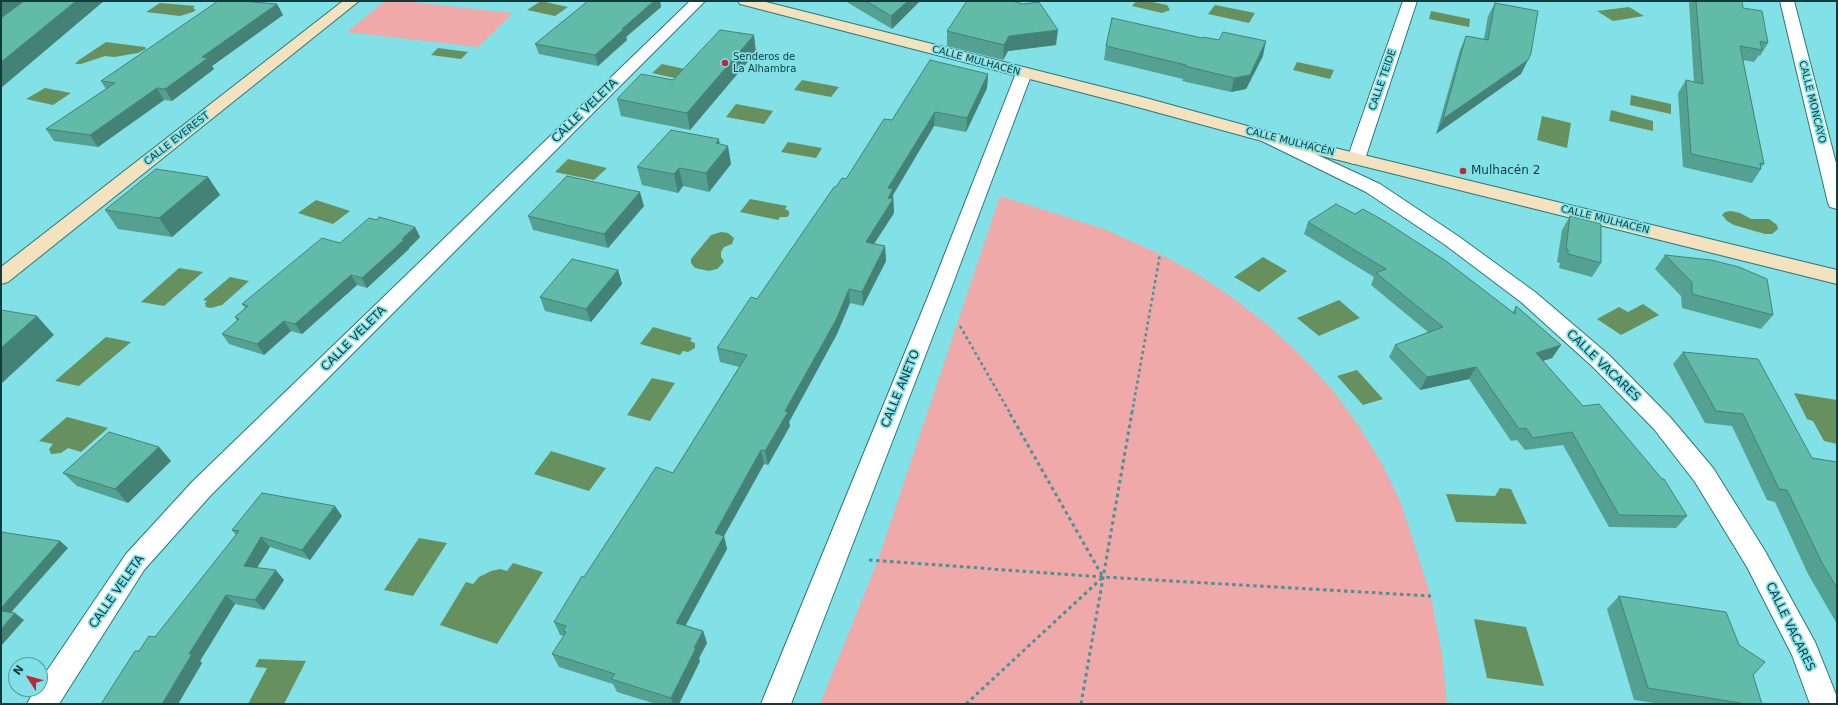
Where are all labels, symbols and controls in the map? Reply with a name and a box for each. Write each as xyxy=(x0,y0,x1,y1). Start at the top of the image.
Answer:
street label: CALLE MULHACÉN xyxy=(931,43,1021,79)
street label: CALLE TEIDE xyxy=(1367,48,1399,112)
place label: Senderos de La Alhambra xyxy=(733,51,796,74)
marker: Senderos de La Alhambra xyxy=(720,58,730,68)
street label: CALLE MONCAYO xyxy=(1796,59,1828,145)
street label: CALLE VELETA xyxy=(549,76,621,146)
street label: CALLE EVEREST xyxy=(142,110,212,168)
street label: CALLE MULHACÉN xyxy=(1244,125,1336,159)
place label: Mulhacén 2 xyxy=(1471,164,1540,178)
marker: Mulhacén 2 xyxy=(1458,166,1468,176)
street label: CALLE MULHACÉN xyxy=(1559,203,1651,237)
street label: CALLE VELETA xyxy=(318,303,390,375)
street label: CALLE VACARES xyxy=(1563,327,1643,405)
street label: CALLE ANETO xyxy=(879,348,923,430)
street label: CALLE VELETA xyxy=(86,553,148,631)
street label: CALLE VACARES xyxy=(1762,580,1818,674)
north arrow xyxy=(8,657,48,697)
text: N xyxy=(11,663,27,678)

